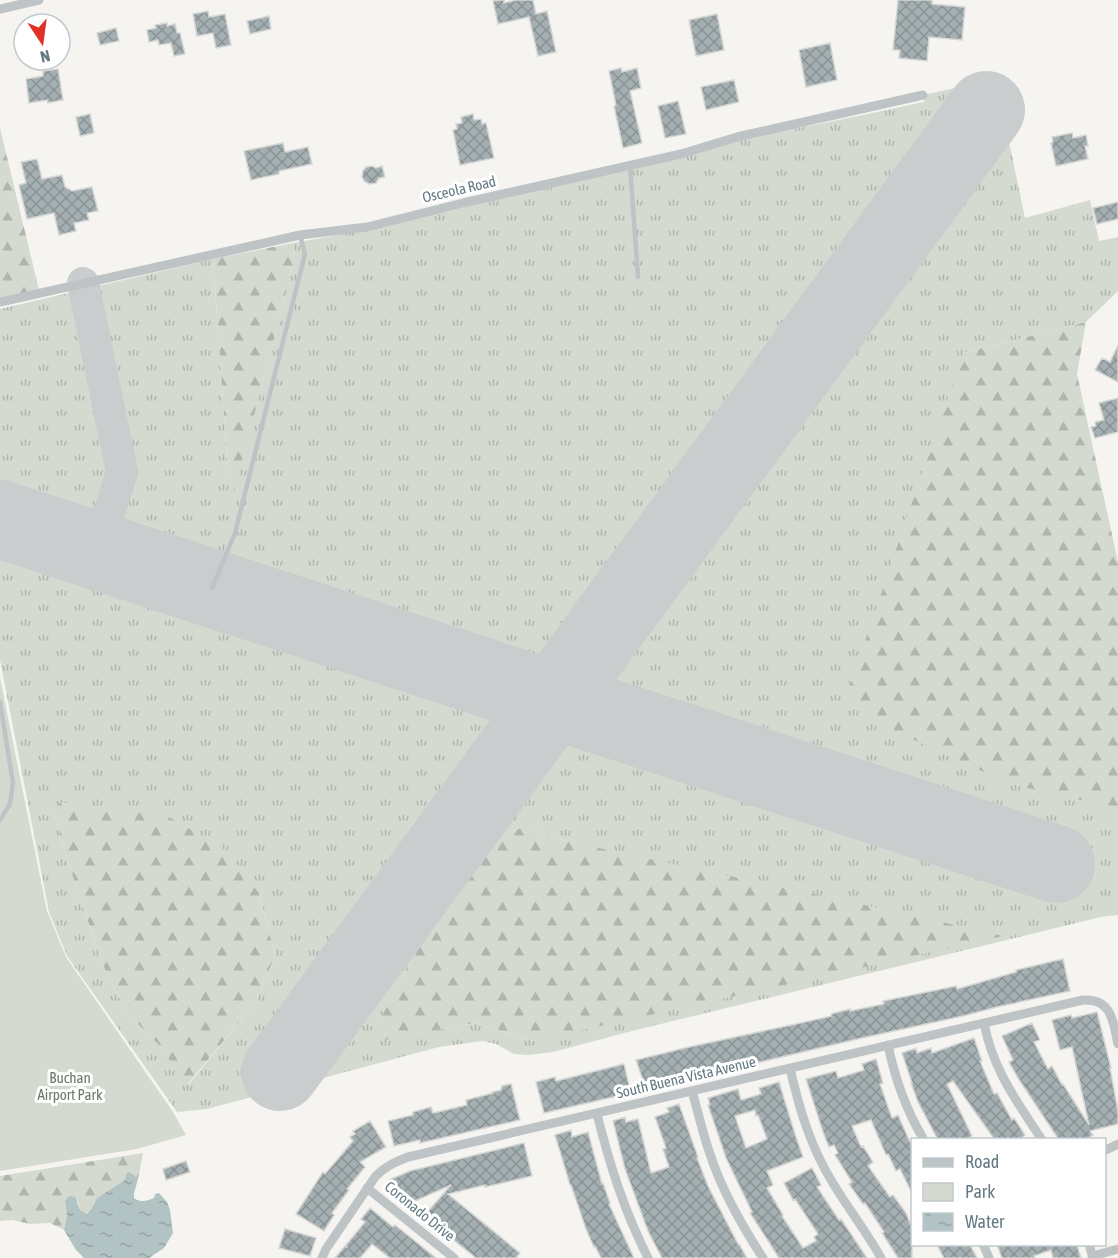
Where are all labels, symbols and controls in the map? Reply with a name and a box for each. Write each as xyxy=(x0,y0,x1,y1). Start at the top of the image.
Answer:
north arrow xyxy=(12,12,72,72)
text: N xyxy=(39,47,52,66)
street label: Osceola Road xyxy=(421,172,497,206)
street label: South Buena Vista Avenue xyxy=(615,1053,758,1101)
park label: Buchan Airport Park xyxy=(37,1069,103,1103)
legend xyxy=(911,1138,1106,1246)
text: Road xyxy=(965,1151,999,1172)
street label: Coronado Drive xyxy=(382,1178,458,1244)
text: Park xyxy=(965,1181,995,1202)
text: Water xyxy=(965,1211,1005,1232)

